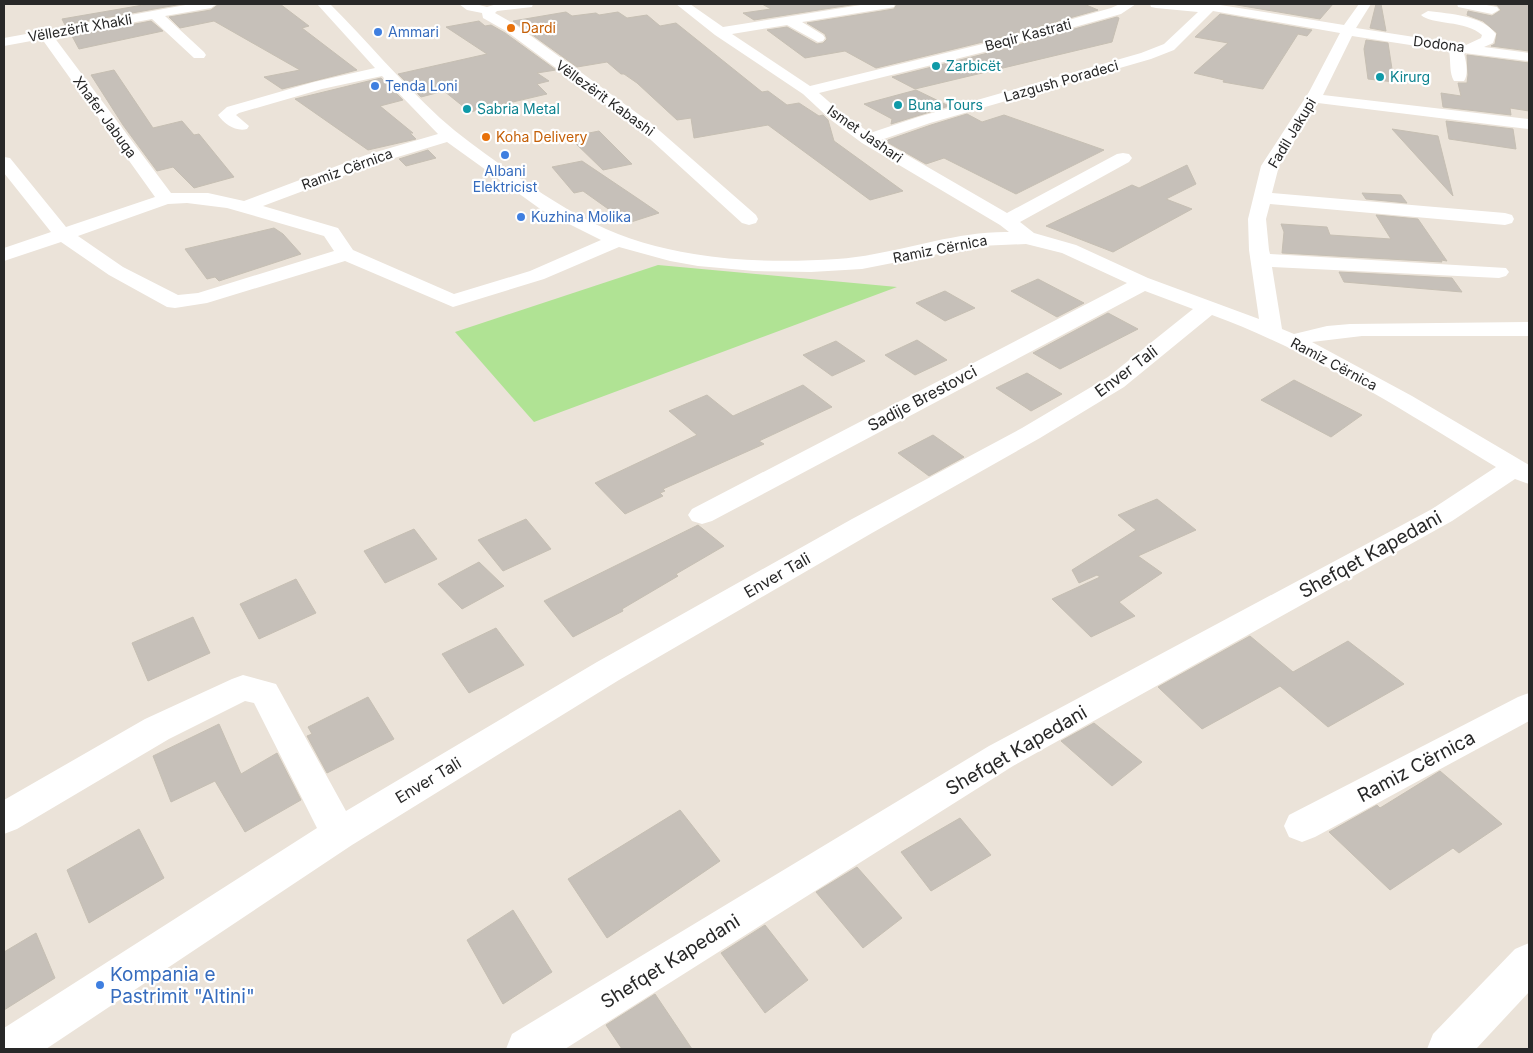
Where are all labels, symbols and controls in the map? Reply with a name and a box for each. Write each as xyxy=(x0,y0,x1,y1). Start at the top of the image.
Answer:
street label: Vëllezërit Xhakli xyxy=(27,10,133,45)
street label: Beqir Kastrati xyxy=(983,15,1073,54)
place label: Dardi xyxy=(521,19,556,36)
marker: Dardi xyxy=(505,22,517,34)
place label: Ammari xyxy=(388,23,439,40)
marker: Ammari xyxy=(372,26,384,38)
street label: Dodona xyxy=(1412,32,1466,55)
street label: Vëllezërit Kabashi xyxy=(553,56,658,139)
street label: Lazgush Poradeci xyxy=(1002,56,1120,105)
place label: Zarbicët xyxy=(946,57,1001,74)
marker: Zarbicët xyxy=(930,60,942,72)
place label: Kirurg xyxy=(1390,68,1430,85)
marker: Kirurg xyxy=(1374,71,1386,83)
street label: Xhafer Jabuqa xyxy=(70,72,141,161)
place label: Tenda Loni xyxy=(385,77,458,94)
marker: Tenda Loni xyxy=(369,80,381,92)
street label: Fadil Jakupi xyxy=(1264,95,1319,171)
place label: Buna Tours xyxy=(908,96,983,113)
marker: Buna Tours xyxy=(892,99,904,111)
place label: Sabria Metal xyxy=(477,100,560,117)
street label: Ismet Jashari xyxy=(824,101,906,166)
marker: Sabria Metal xyxy=(461,103,473,115)
place label: Koha Delivery xyxy=(496,128,588,145)
marker: Koha Delivery xyxy=(480,131,492,143)
street label: Ramiz Cërnica xyxy=(299,144,395,193)
marker: Albani Elektricist xyxy=(499,149,511,161)
place label: Albani Elektricist xyxy=(473,162,538,195)
place label: Kuzhina Molika xyxy=(531,208,631,225)
marker: Kuzhina Molika xyxy=(515,211,527,223)
street label: Ramiz Cërnica xyxy=(891,231,988,266)
street label: Ramiz Cërnica xyxy=(1288,334,1380,394)
street label: Enver Tali xyxy=(1091,341,1161,401)
street label: Sadije Brestovci xyxy=(864,361,980,435)
street label: Shefqet Kapedani xyxy=(1295,506,1446,603)
street label: Enver Tali xyxy=(740,548,814,602)
street label: Shefqet Kapedani xyxy=(941,701,1091,800)
street label: Ramiz Cërnica xyxy=(1354,726,1479,807)
street label: Enver Tali xyxy=(391,753,465,807)
street label: Shefqet Kapedani xyxy=(597,909,744,1013)
place label: Kompania e Pastrimit "Altini" xyxy=(110,963,255,1008)
marker: Kompania e Pastrimit "Altini" xyxy=(94,979,106,991)

